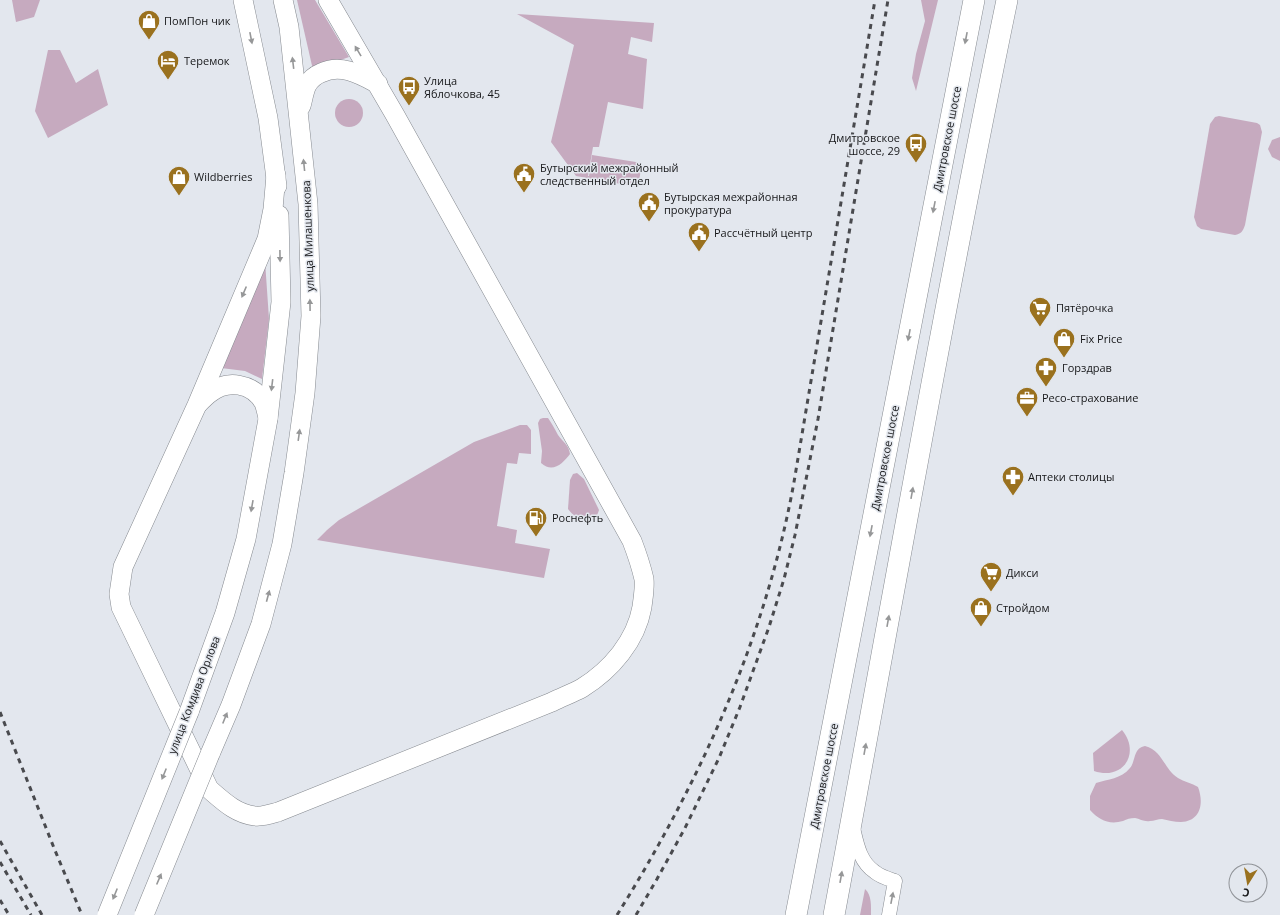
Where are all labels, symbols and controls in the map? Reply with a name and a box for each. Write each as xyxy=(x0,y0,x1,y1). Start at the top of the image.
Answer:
shop icon: ПомПон чик xyxy=(136,8,162,41)
place label: ПомПон чик xyxy=(164,13,231,28)
one-way arrow xyxy=(248,32,254,44)
one-way arrow xyxy=(963,32,969,44)
one-way arrow xyxy=(354,45,361,57)
hotel icon: Теремок xyxy=(155,48,181,81)
place label: Теремок xyxy=(184,53,230,68)
one-way arrow xyxy=(290,57,297,69)
place label: Улица Яблочкова, 45 xyxy=(424,73,500,101)
bus stop icon: Улица Яблочкова, 45 xyxy=(396,74,422,107)
street label: Дмитровское шоссе xyxy=(929,85,964,193)
place label: Дмитровское шоссе, 29 xyxy=(829,130,900,158)
bus stop icon: Дмитровское шоссе, 29 xyxy=(903,131,929,164)
one-way arrow xyxy=(301,159,308,171)
place label: Бутырский межрайонный следственный отдел xyxy=(540,160,679,188)
public building icon: Бутырский межрайонный следственный отдел xyxy=(511,161,537,194)
shop icon: Wildberries xyxy=(166,164,192,197)
place label: Wildberries xyxy=(194,169,253,184)
street label: улица Милашенкова xyxy=(298,180,317,292)
place label: Бутырская межрайонная прокуратура xyxy=(664,189,798,217)
public building icon: Бутырская межрайонная прокуратура xyxy=(636,190,662,223)
one-way arrow xyxy=(930,201,936,213)
public building icon: Рассчётный центр xyxy=(686,220,712,253)
place label: Рассчётный центр xyxy=(714,225,813,240)
one-way arrow xyxy=(277,250,283,263)
one-way arrow xyxy=(241,287,247,299)
supermarket icon: Пятёрочка xyxy=(1027,295,1053,328)
one-way arrow xyxy=(307,299,314,311)
place label: Пятёрочка xyxy=(1056,300,1113,315)
shop icon: Fix Price xyxy=(1051,326,1077,359)
one-way arrow xyxy=(906,329,912,341)
place label: Fix Price xyxy=(1080,331,1122,346)
pharmacy icon: Горздрав xyxy=(1033,355,1059,388)
place label: Горздрав xyxy=(1062,360,1112,375)
one-way arrow xyxy=(269,379,275,391)
office icon: Ресо-страхование xyxy=(1014,385,1040,418)
place label: Ресо-страхование xyxy=(1042,390,1138,405)
street label: Дмитровское шоссе xyxy=(867,404,902,512)
one-way arrow xyxy=(296,429,302,441)
pharmacy icon: Аптеки столицы xyxy=(1000,464,1026,497)
place label: Аптеки столицы xyxy=(1028,469,1114,484)
one-way arrow xyxy=(909,487,915,499)
one-way arrow xyxy=(249,500,255,512)
fuel station icon: Роснефть xyxy=(523,505,549,538)
place label: Роснефть xyxy=(552,510,603,525)
one-way arrow xyxy=(868,525,874,537)
supermarket icon: Дикси xyxy=(978,560,1004,593)
place label: Дикси xyxy=(1006,565,1038,580)
one-way arrow xyxy=(265,589,271,601)
shop icon: Стройдом xyxy=(968,595,994,628)
place label: Стройдом xyxy=(996,600,1049,615)
one-way arrow xyxy=(885,615,891,627)
street label: улица Комдива Орлова xyxy=(164,634,223,756)
one-way arrow xyxy=(223,712,229,724)
street label: Дмитровское шоссе xyxy=(806,722,841,830)
one-way arrow xyxy=(862,743,868,755)
one-way arrow xyxy=(161,768,167,779)
north arrow xyxy=(1228,863,1268,903)
one-way arrow xyxy=(838,871,844,883)
one-way arrow xyxy=(156,873,162,885)
text: С xyxy=(1241,885,1251,901)
one-way arrow xyxy=(112,889,118,900)
one-way arrow xyxy=(889,892,895,904)

